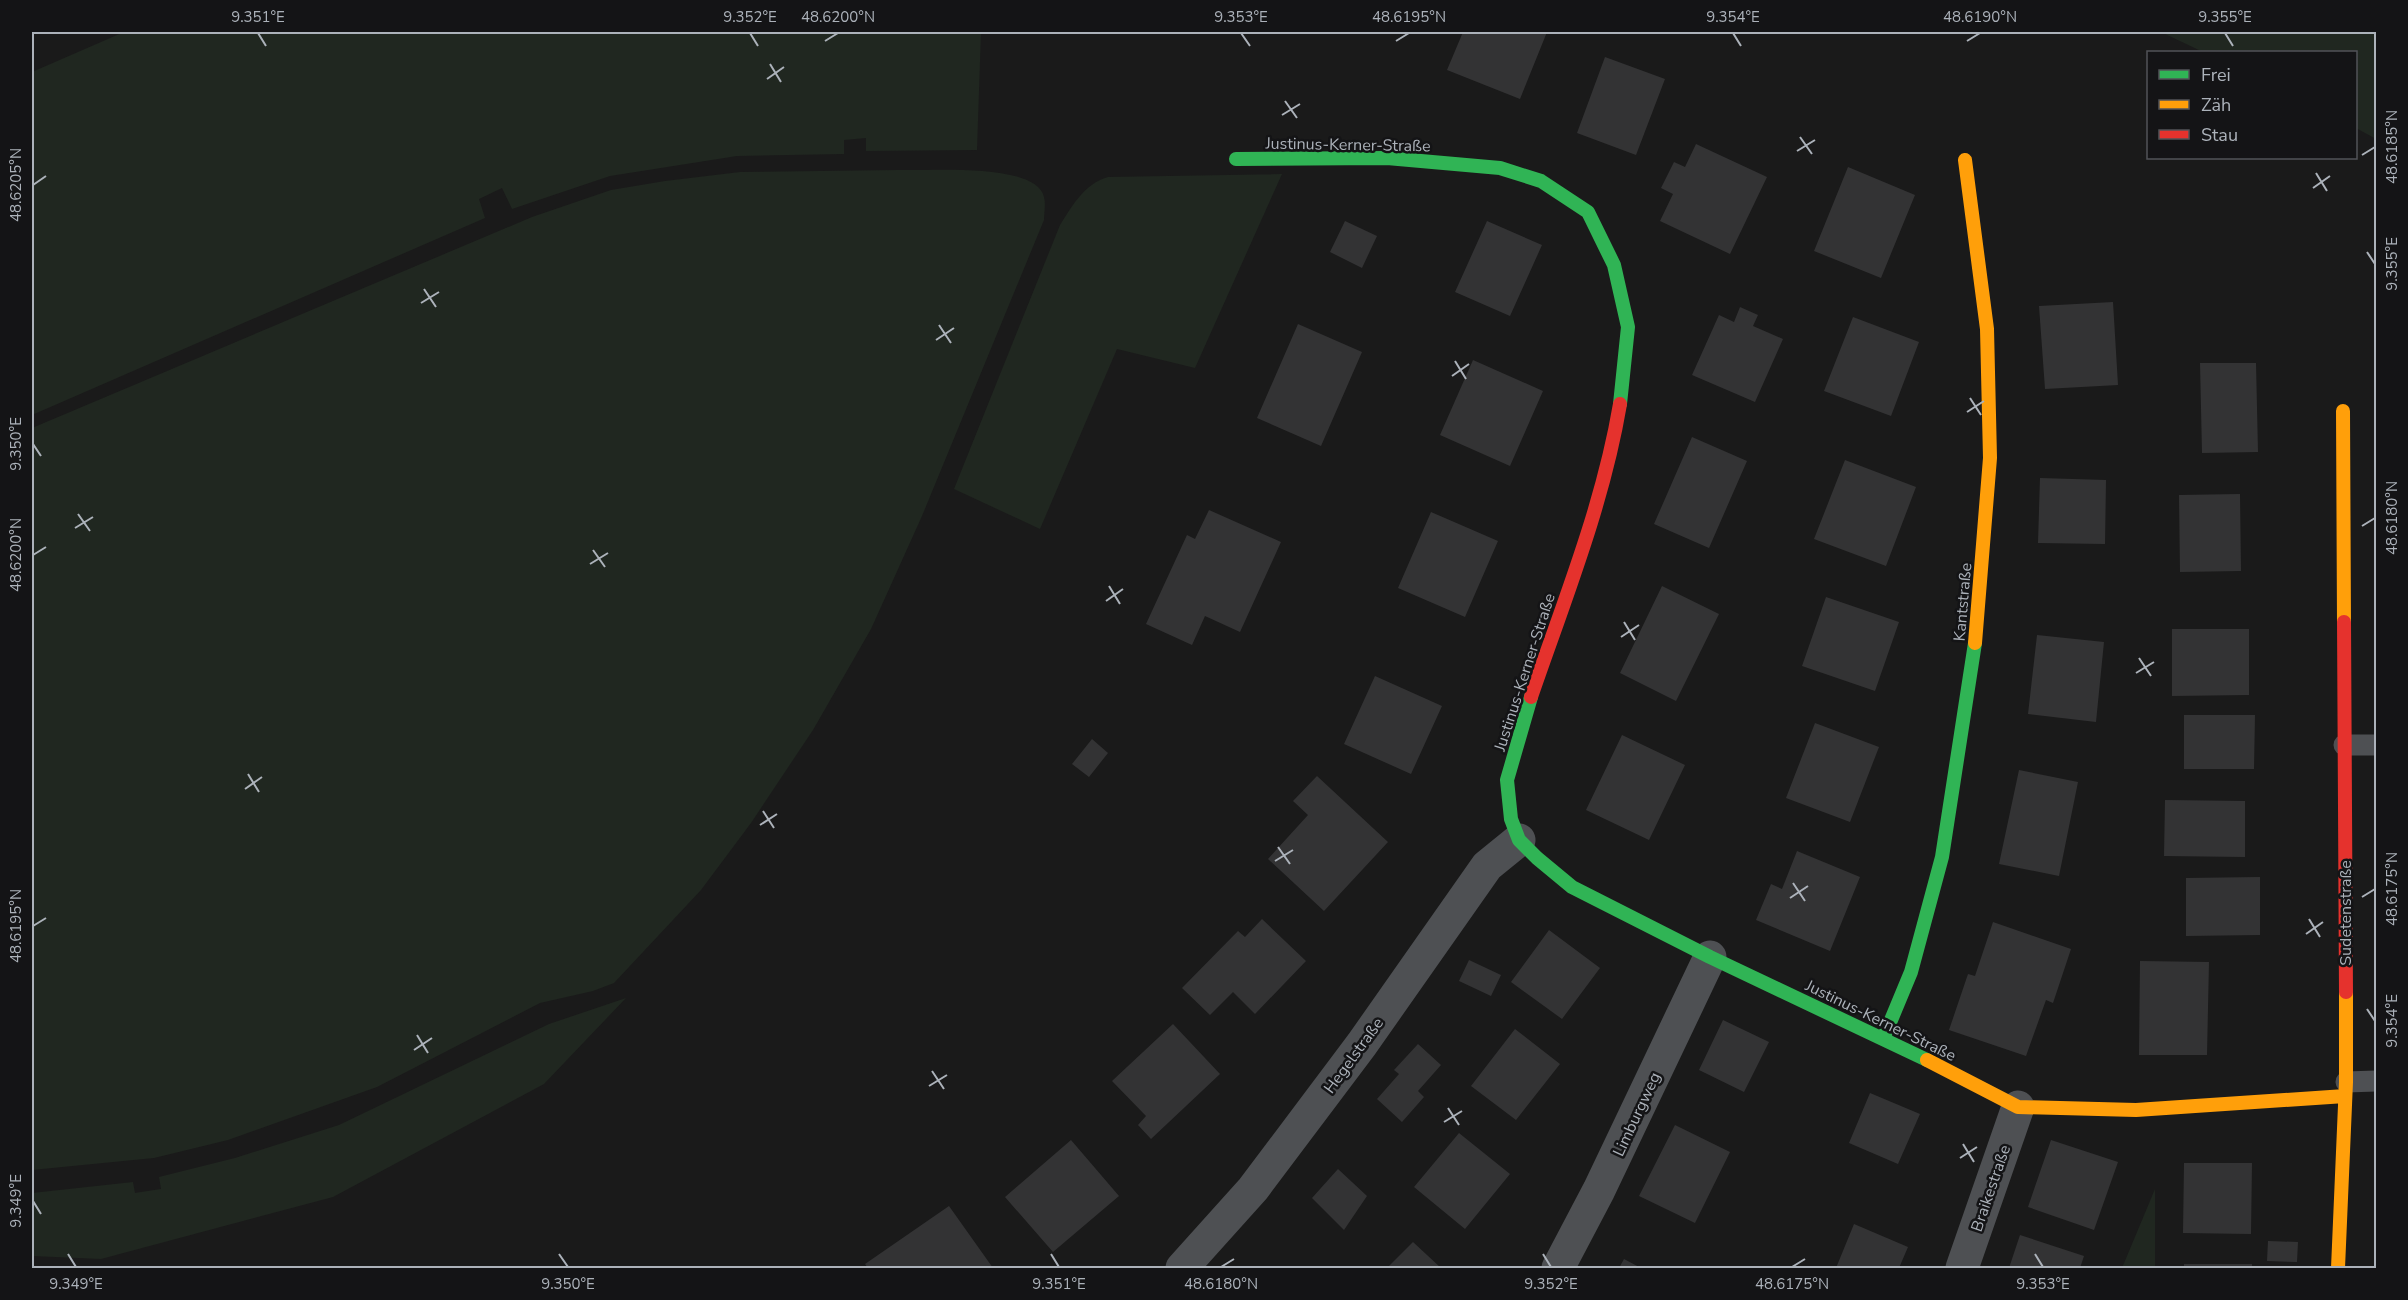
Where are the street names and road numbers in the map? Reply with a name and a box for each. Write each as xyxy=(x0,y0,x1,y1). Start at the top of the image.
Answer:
street label: Justinus-Kerner-Straße xyxy=(1264,133,1431,157)
street label: Kantstraße xyxy=(1949,562,1977,642)
street label: Justinus-Kerner-Straße xyxy=(1489,590,1561,755)
street label: Sudetenstraße xyxy=(2335,860,2357,966)
street label: Justinus-Kerner-Straße xyxy=(1801,974,1960,1067)
street label: Hegelstraße xyxy=(1319,1013,1389,1098)
street label: Limburgweg xyxy=(1608,1069,1666,1160)
street label: Braikestraße xyxy=(1966,1142,2016,1235)

